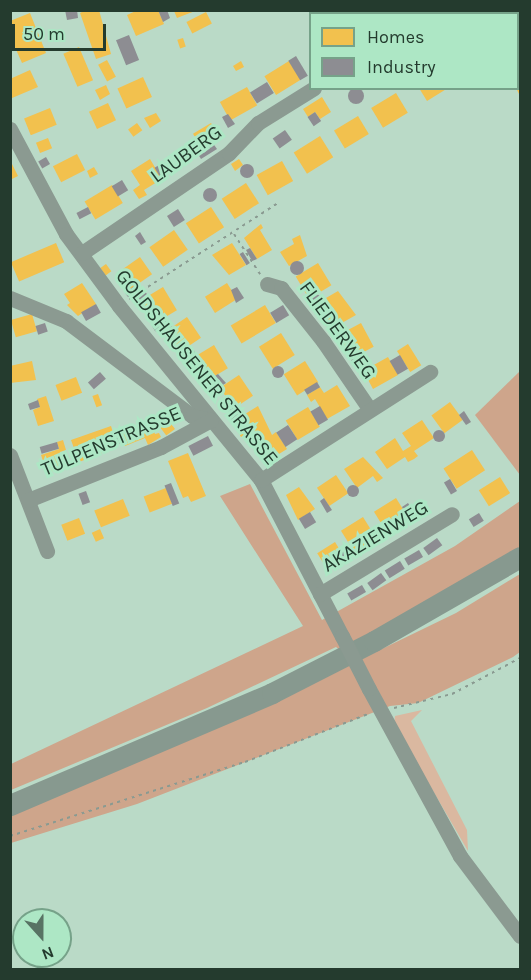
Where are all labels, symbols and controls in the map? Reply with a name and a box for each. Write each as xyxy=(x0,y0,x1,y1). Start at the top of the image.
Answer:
scale bar xyxy=(15,12,110,50)
legend xyxy=(309,12,519,90)
text: 50 m xyxy=(23,23,65,45)
text: Homes xyxy=(367,26,424,48)
text: Industry xyxy=(367,56,436,78)
street label: LAUBERG xyxy=(145,120,227,188)
street label: GOLDSHAUSENER STRASSE xyxy=(111,264,283,470)
street label: FLIEDERWEG xyxy=(294,276,382,384)
street label: TULPENSTRASSE xyxy=(37,401,185,481)
street label: AKAZIENWEG xyxy=(318,495,432,577)
north arrow xyxy=(12,908,72,968)
text: N xyxy=(39,942,57,964)

